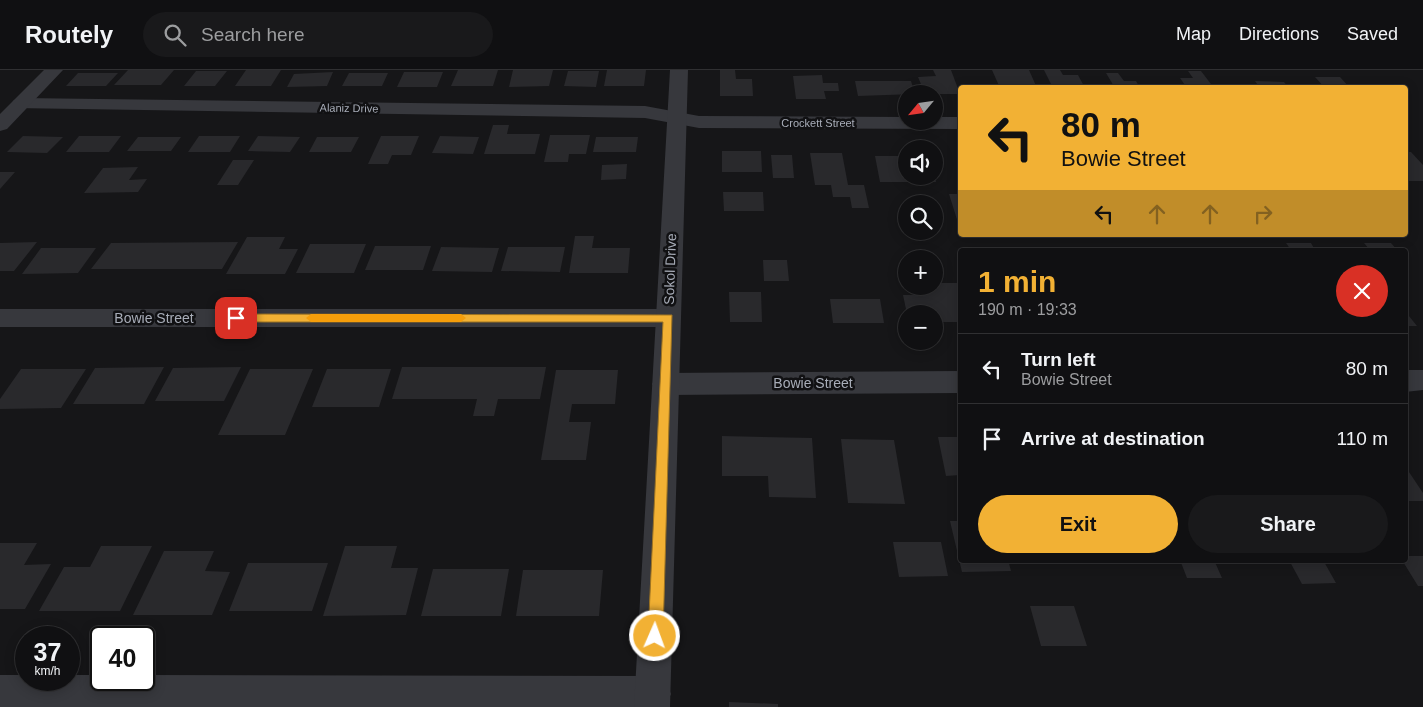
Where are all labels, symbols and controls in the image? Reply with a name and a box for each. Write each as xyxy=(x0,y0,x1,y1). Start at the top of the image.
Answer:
search box xyxy=(143,12,493,57)
text: Routely xyxy=(25,21,113,48)
icon: search xyxy=(161,21,189,49)
text: Search here xyxy=(201,24,305,45)
text: Map xyxy=(1176,24,1211,44)
text: Directions xyxy=(1239,24,1319,44)
text: Saved xyxy=(1347,24,1398,44)
north arrow xyxy=(898,85,942,130)
map controls xyxy=(898,85,943,350)
street label: Alaniz Drive xyxy=(320,101,378,115)
icon: left xyxy=(978,105,1043,170)
text: 80 m xyxy=(1061,105,1141,144)
street label: Crockett Street xyxy=(781,117,855,129)
button: sound xyxy=(898,140,943,185)
text: Bowie Street xyxy=(1061,146,1186,171)
button: search xyxy=(898,195,943,240)
icon: left xyxy=(1090,200,1118,228)
icon: ahead xyxy=(1143,200,1171,228)
icon: ahead xyxy=(1196,200,1224,228)
icon: right xyxy=(1249,200,1277,228)
street label: Sokol Drive xyxy=(661,233,679,305)
button: + xyxy=(898,250,943,295)
text: 1 min xyxy=(978,265,1056,298)
button: close xyxy=(1336,265,1388,317)
pin xyxy=(215,297,257,339)
text: 190 m · 19:33 xyxy=(978,301,1077,318)
icon: arrive xyxy=(222,304,250,332)
button: − xyxy=(898,305,943,350)
street label: Bowie Street xyxy=(114,310,194,326)
text: Turn left xyxy=(1021,349,1096,370)
icon: left xyxy=(978,355,1006,383)
text: 80 m xyxy=(1346,358,1388,379)
text: Bowie Street xyxy=(1021,371,1112,388)
street label: Bowie Street xyxy=(773,375,853,391)
icon: arrive xyxy=(978,425,1006,453)
text: Arrive at destination xyxy=(1021,428,1205,449)
text: 110 m xyxy=(1337,428,1388,449)
button: Exit xyxy=(978,495,1178,553)
button: Share xyxy=(1188,495,1388,553)
position arrow xyxy=(628,609,680,661)
speed limit sign: 40 xyxy=(90,626,155,691)
text: 37 xyxy=(34,638,61,666)
text: km/h xyxy=(34,664,61,678)

